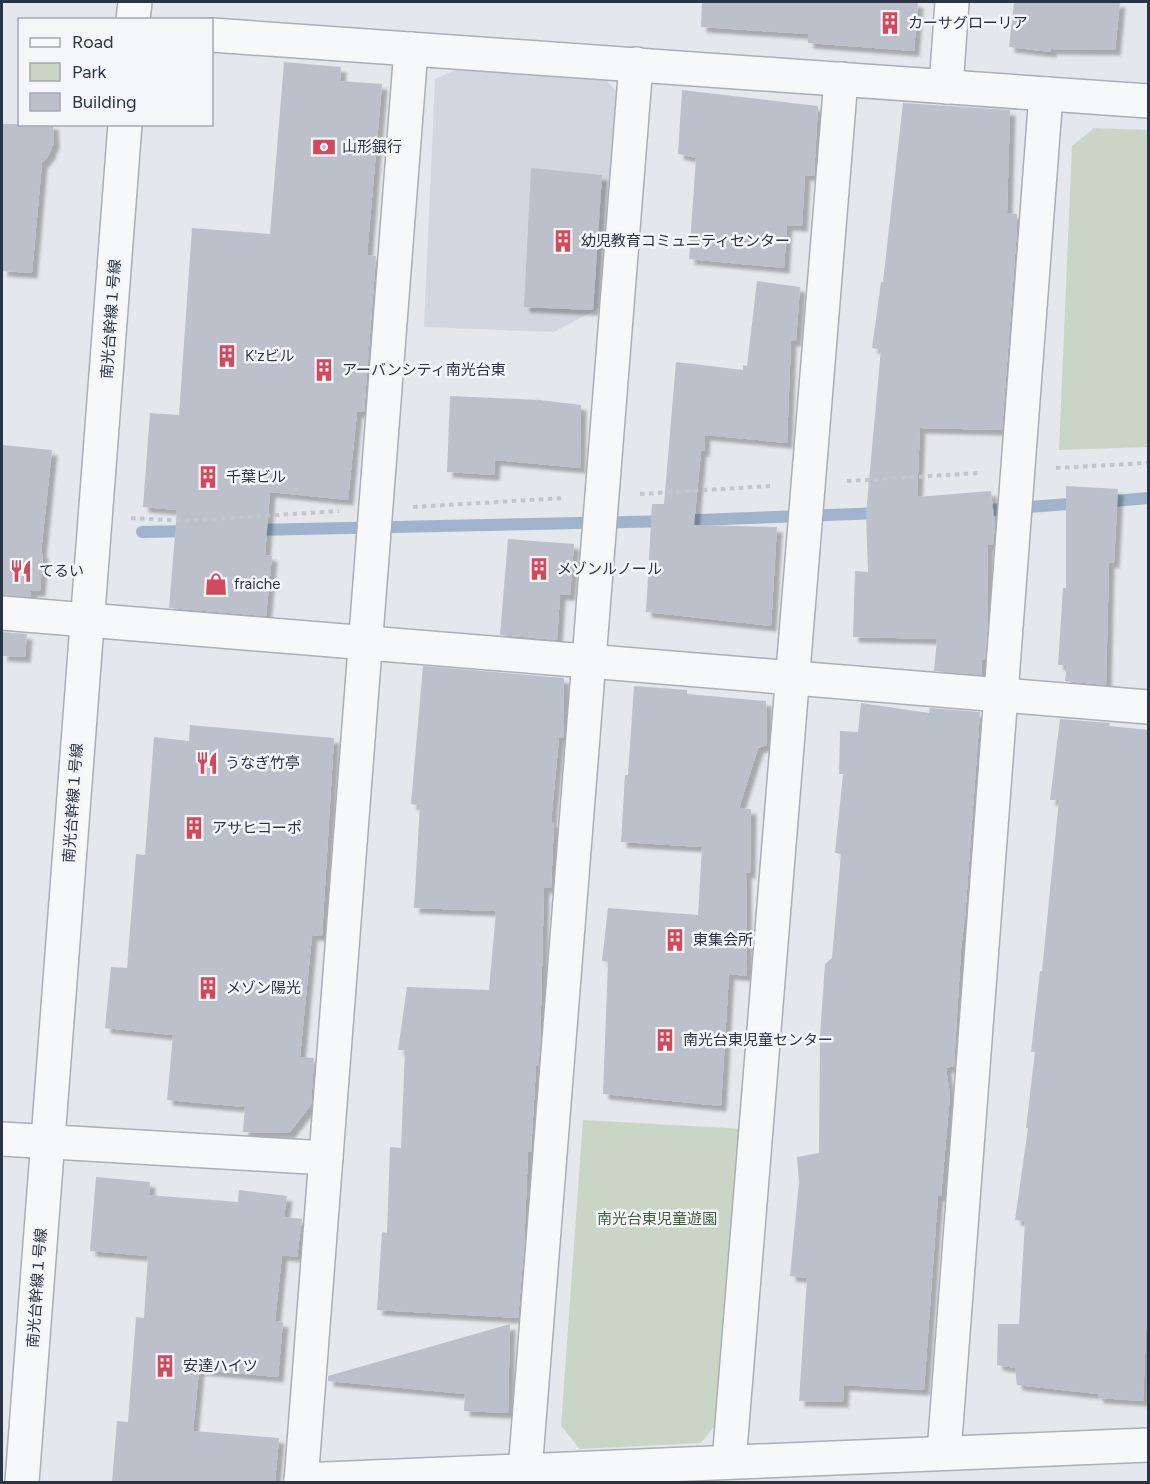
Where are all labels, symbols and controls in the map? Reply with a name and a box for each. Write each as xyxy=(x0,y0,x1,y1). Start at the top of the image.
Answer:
building icon: カーサグローリア xyxy=(877,10,903,36)
place label: カーサグローリア xyxy=(908,14,1028,32)
legend xyxy=(18,18,213,126)
text: Road xyxy=(72,31,113,53)
text: Park xyxy=(72,61,107,83)
text: Building xyxy=(72,91,137,113)
bank icon: 山形銀行 xyxy=(311,134,337,160)
place label: 山形銀行 xyxy=(342,138,402,156)
building icon: 幼児教育コミュニティセンター xyxy=(550,228,576,254)
place label: 幼児教育コミュニティセンター xyxy=(581,232,790,250)
street label: 南光台幹線１号線 xyxy=(98,259,124,379)
building icon: K'zビル xyxy=(214,343,240,369)
place label: K'zビル xyxy=(245,347,295,365)
building icon: アーバンシティ南光台東 xyxy=(311,357,337,383)
place label: アーバンシティ南光台東 xyxy=(342,361,506,379)
building icon: 千葉ビル xyxy=(195,464,221,490)
place label: 千葉ビル xyxy=(226,468,286,486)
building icon: メゾンルノール xyxy=(526,556,552,582)
restaurant icon: てるい xyxy=(8,558,34,584)
place label: メゾンルノール xyxy=(557,560,662,578)
place label: てるい xyxy=(39,562,84,580)
shop icon: fraiche xyxy=(203,571,229,597)
place label: fraiche xyxy=(234,575,280,593)
street label: 南光台幹線１号線 xyxy=(60,743,86,863)
restaurant icon: うなぎ竹亭 xyxy=(194,750,220,776)
place label: うなぎ竹亭 xyxy=(225,754,300,772)
building icon: アサヒコーポ xyxy=(181,815,207,841)
place label: アサヒコーポ xyxy=(212,819,302,837)
building icon: 東集会所 xyxy=(662,927,688,953)
place label: 東集会所 xyxy=(693,931,753,949)
building icon: メゾン陽光 xyxy=(195,975,221,1001)
place label: メゾン陽光 xyxy=(226,979,301,997)
building icon: 南光台東児童センター xyxy=(652,1027,678,1053)
place label: 南光台東児童センター xyxy=(683,1031,833,1049)
park label: 南光台東児童遊園 xyxy=(597,1210,717,1228)
street label: 南光台幹線１号線 xyxy=(24,1228,50,1348)
building icon: 安達ハイツ xyxy=(152,1353,178,1379)
place label: 安達ハイツ xyxy=(183,1357,258,1375)

